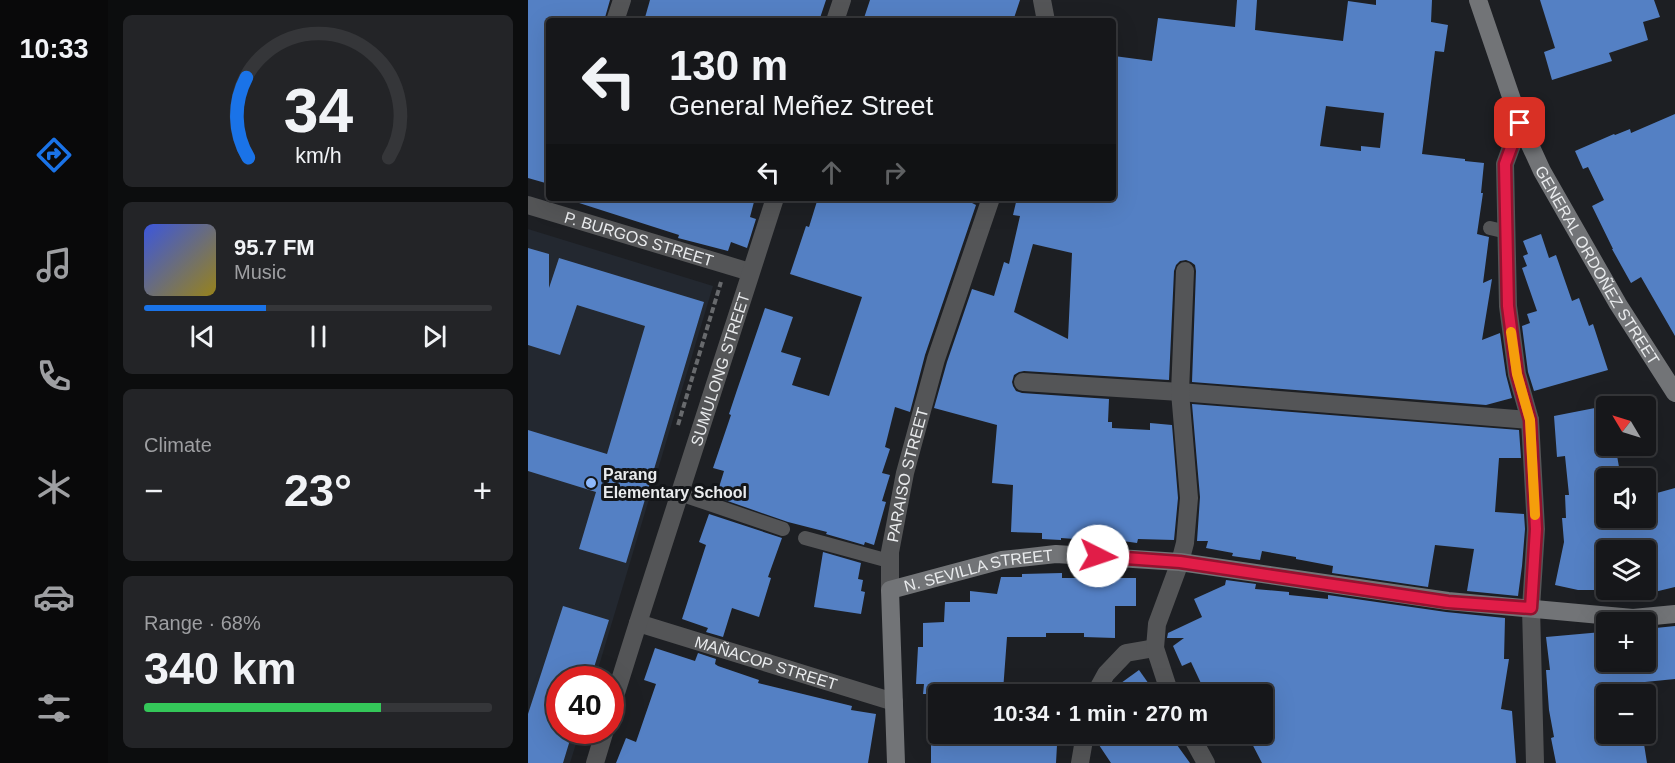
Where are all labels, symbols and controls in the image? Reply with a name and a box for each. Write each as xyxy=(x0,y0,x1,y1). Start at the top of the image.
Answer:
text: 10:33 xyxy=(19,34,89,64)
icon: left xyxy=(570,42,648,120)
text: 130 m xyxy=(669,42,788,89)
text: 34 xyxy=(283,76,353,145)
text: General Meñez Street xyxy=(669,91,933,121)
pin xyxy=(1494,97,1545,148)
icon: arrive xyxy=(1503,106,1536,139)
icon: directions xyxy=(33,134,75,176)
text: km/h xyxy=(295,144,341,168)
icon: left xyxy=(752,156,785,189)
icon: ahead xyxy=(815,156,848,189)
icon: right xyxy=(878,156,911,189)
street label: GENERAL ORDOÑEZ STREET xyxy=(1532,163,1663,368)
street label: P. BURGOS STREET xyxy=(563,209,716,270)
text: 95.7 FM xyxy=(234,235,315,260)
icon: music xyxy=(33,244,75,286)
text: Music xyxy=(234,261,286,283)
street label: SUMULONG STREET xyxy=(688,290,753,448)
icon: previous xyxy=(186,320,219,353)
icon: pause xyxy=(302,320,335,353)
icon: next xyxy=(418,320,451,353)
icon: phone xyxy=(33,355,75,397)
north arrow xyxy=(1596,396,1656,456)
map controls xyxy=(1596,396,1656,744)
street label: PARAISO STREET xyxy=(884,406,931,544)
text: Climate xyxy=(144,434,212,456)
text: 23° xyxy=(284,465,352,516)
icon: climate xyxy=(33,466,75,508)
place label: Parang Elementary School xyxy=(603,466,747,501)
button: sound xyxy=(1596,468,1656,528)
text: − xyxy=(144,472,163,509)
text: + xyxy=(473,472,492,509)
marker: Parang Elementary School xyxy=(584,476,598,490)
position arrow xyxy=(1066,524,1130,588)
button: layers xyxy=(1596,540,1656,600)
street label: N. SEVILLA STREET xyxy=(902,546,1054,595)
icon: car xyxy=(33,576,75,618)
text: Range · 68% xyxy=(144,612,261,634)
button: + xyxy=(1596,612,1656,672)
street label: MAÑACOP STREET xyxy=(693,633,839,693)
text: 340 km xyxy=(144,643,297,694)
speed limit sign: 40 xyxy=(546,666,624,744)
button: − xyxy=(1596,684,1656,744)
icon: filters xyxy=(33,687,75,729)
text: 10:34 · 1 min · 270 m xyxy=(993,701,1208,726)

